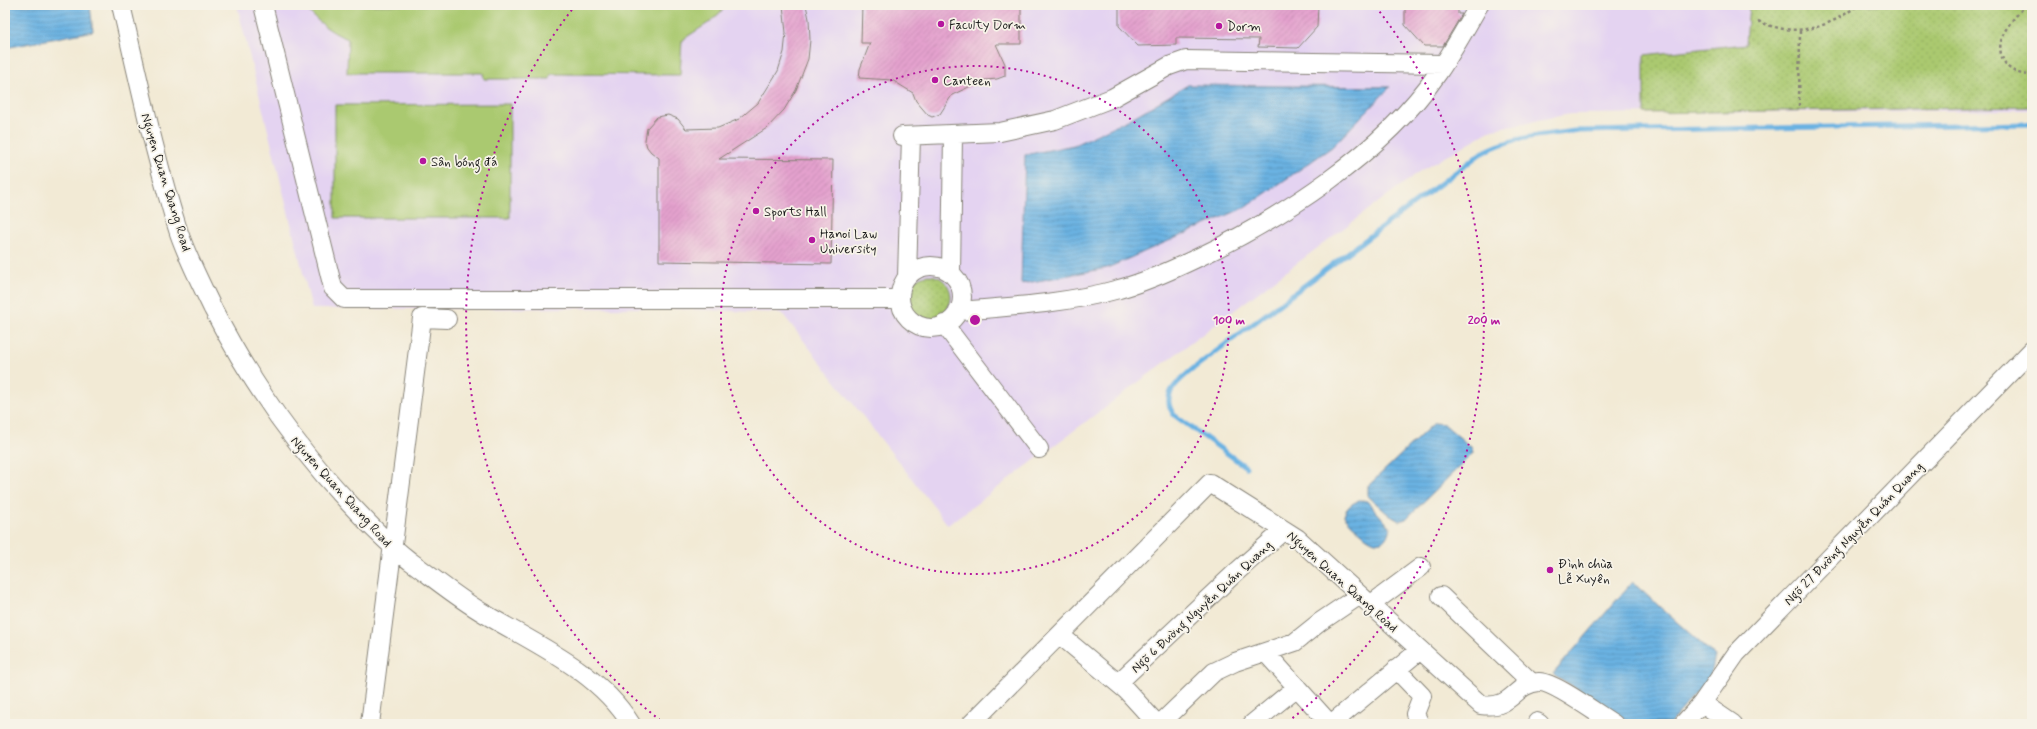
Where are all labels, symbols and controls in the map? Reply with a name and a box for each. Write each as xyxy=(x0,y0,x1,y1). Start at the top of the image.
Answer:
place label: Faculty Dorm xyxy=(949,17,1026,34)
marker: Faculty Dorm xyxy=(936,19,946,29)
place label: Dorm xyxy=(1227,19,1261,36)
marker: Dorm xyxy=(1214,21,1224,31)
place label: Canteen xyxy=(943,73,991,90)
marker: Canteen xyxy=(930,75,940,85)
street label: Nguyen Quan Quang Road xyxy=(135,111,195,254)
place label: Sân bóng đá xyxy=(431,154,497,173)
marker: Sân bóng đá xyxy=(418,156,428,166)
place label: Sports Hall xyxy=(764,204,827,221)
marker: Sports Hall xyxy=(751,206,761,216)
place label: Hanoi Law University xyxy=(820,226,878,258)
marker: Hanoi Law University xyxy=(807,235,817,245)
centre of rings xyxy=(968,313,982,327)
text: 100 m xyxy=(1213,313,1246,329)
text: 200 m xyxy=(1468,313,1501,329)
street label: Nguyen Quan Quang Road xyxy=(285,433,395,552)
street label: Ngõ 27 Đường Nguyễn Quán Quang xyxy=(1781,459,1929,611)
street label: Nguyen Quan Quang Road xyxy=(1282,528,1401,638)
street label: Ngõ 6 Đường Nguyễn Quán Quang xyxy=(1128,537,1278,679)
place label: Đình chùa Lễ Xuyên xyxy=(1558,556,1613,588)
marker: Đình chùa Lễ Xuyên xyxy=(1545,565,1555,575)

